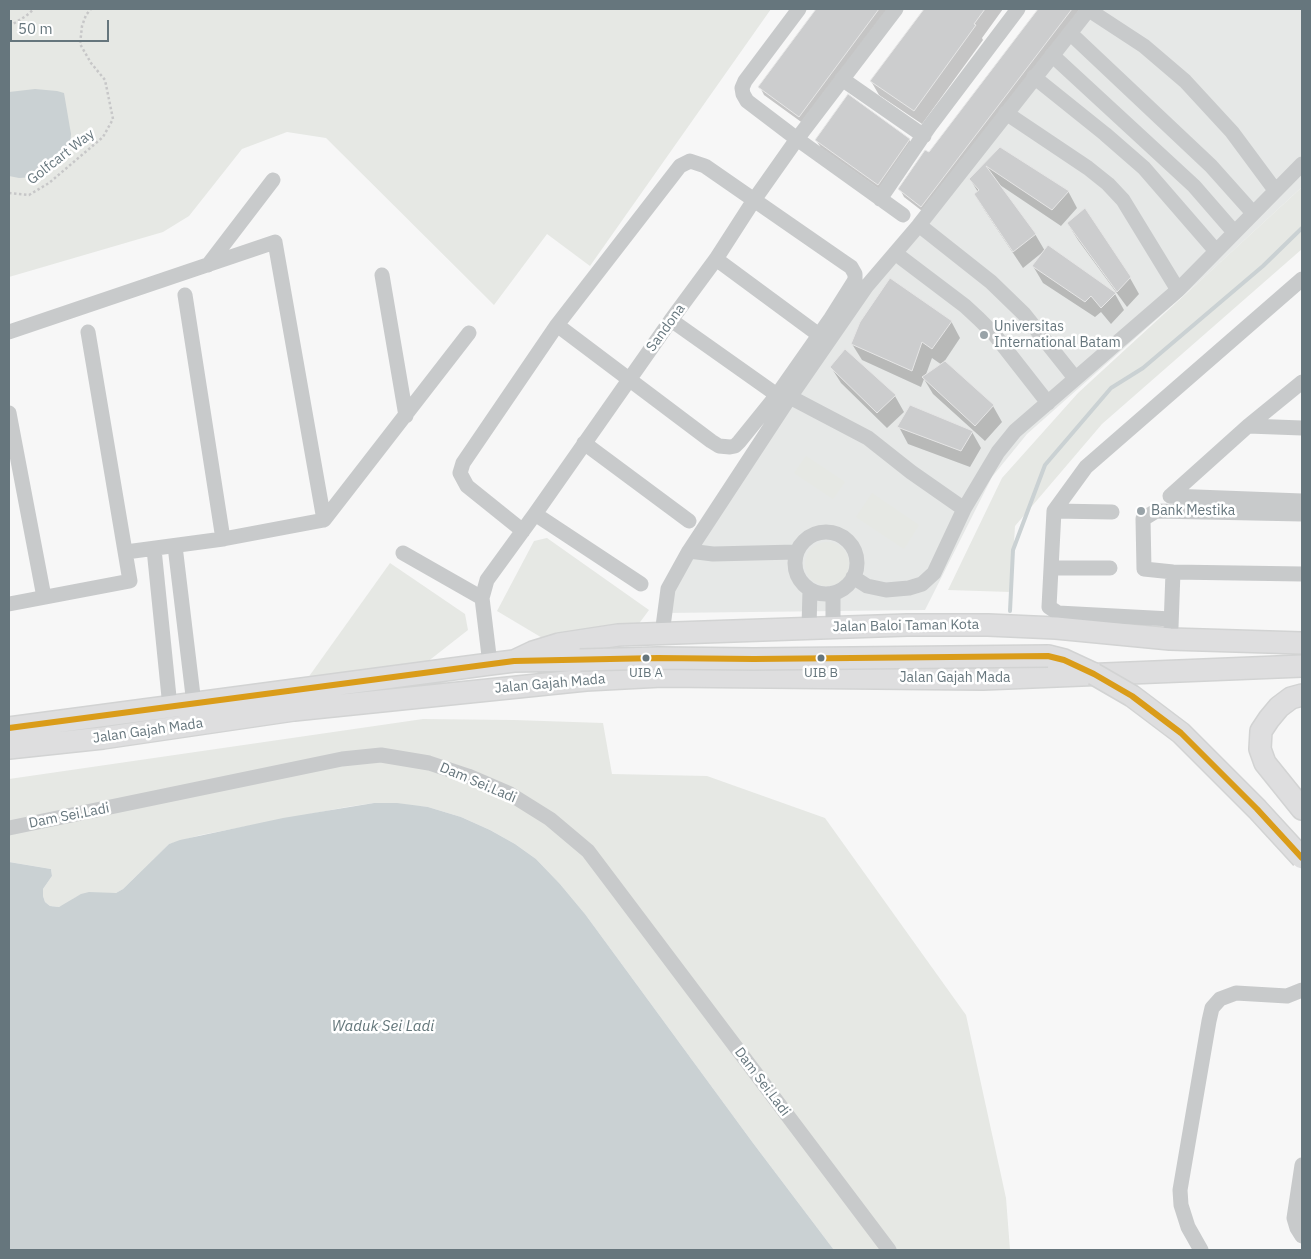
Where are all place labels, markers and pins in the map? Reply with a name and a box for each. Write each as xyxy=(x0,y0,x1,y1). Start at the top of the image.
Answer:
place label: Universitas International Batam xyxy=(994,319,1121,352)
marker: Universitas International Batam xyxy=(978,329,990,341)
place label: Bank Mestika xyxy=(1151,503,1235,519)
marker: Bank Mestika xyxy=(1135,505,1147,517)
marker: UIB A xyxy=(641,653,651,663)
marker: UIB B xyxy=(816,653,826,663)
place label: UIB A xyxy=(629,665,663,681)
place label: UIB B xyxy=(804,665,838,681)

